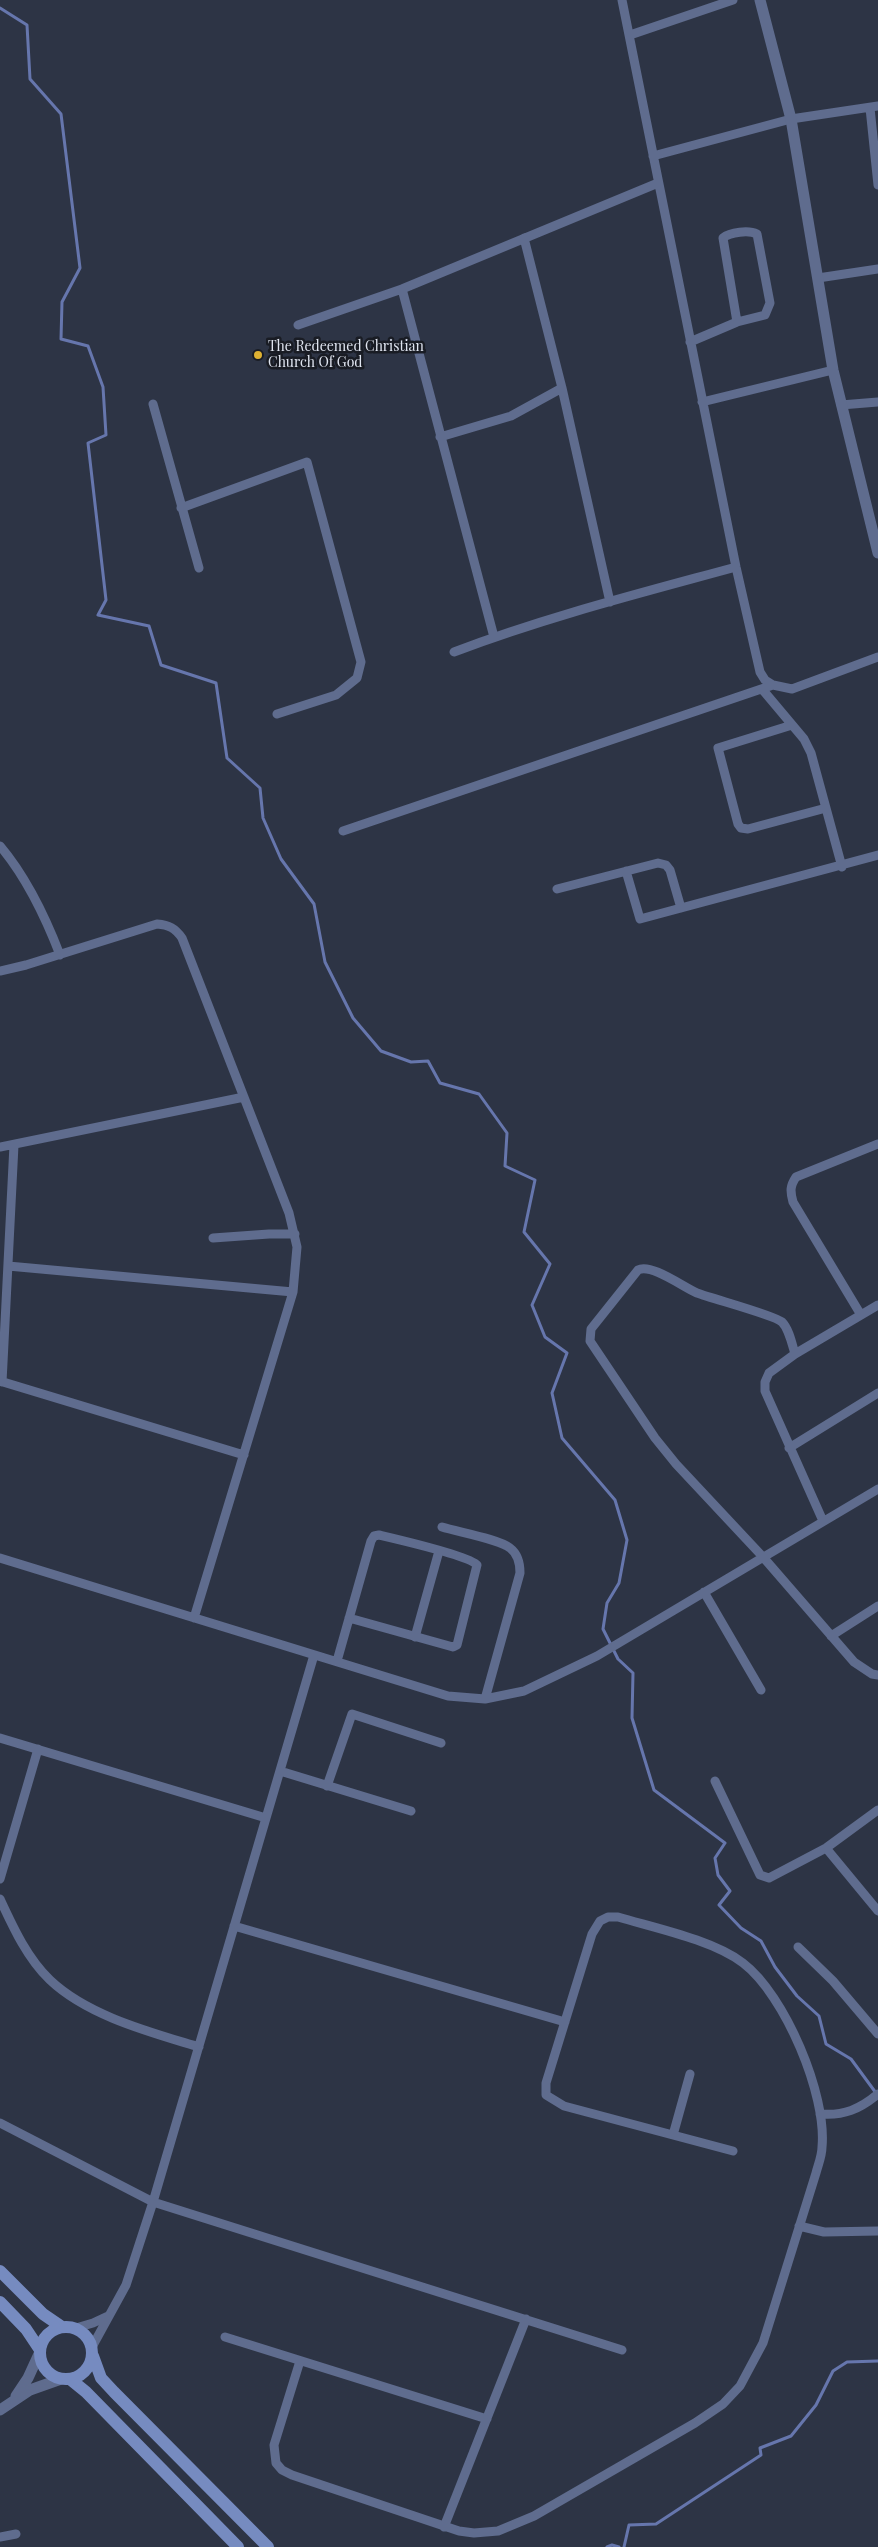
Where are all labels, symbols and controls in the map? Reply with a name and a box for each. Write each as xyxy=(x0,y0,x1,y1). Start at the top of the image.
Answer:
place label: The Redeemed Christian Church Of God xyxy=(268,339,424,372)
marker: The Redeemed Christian Church Of God xyxy=(252,349,264,361)

